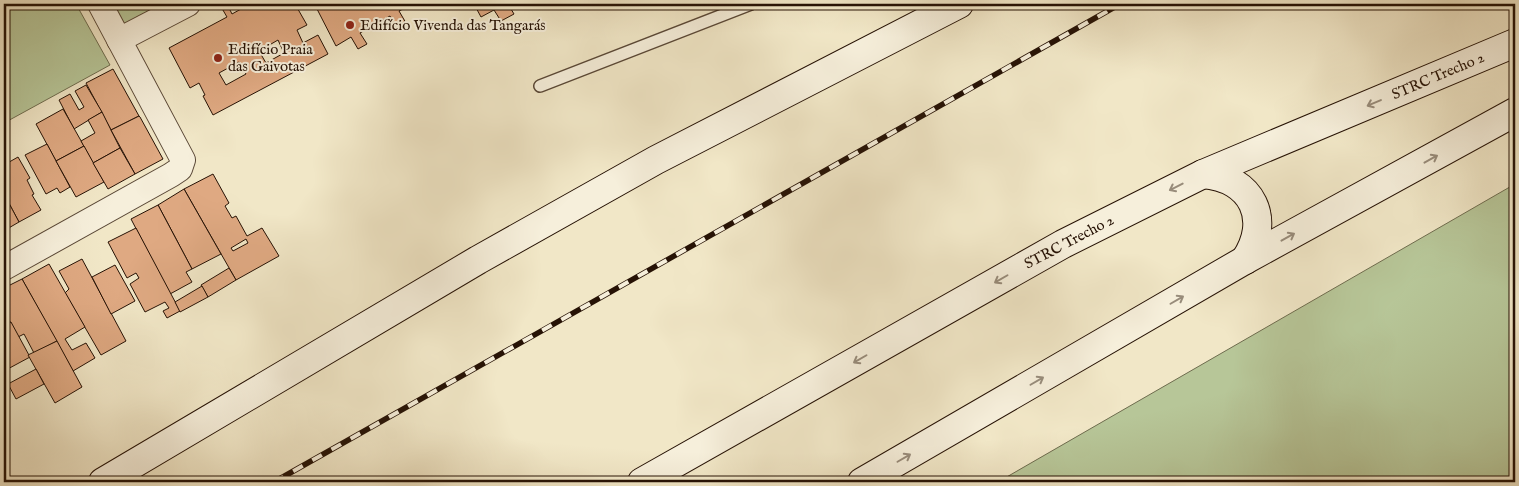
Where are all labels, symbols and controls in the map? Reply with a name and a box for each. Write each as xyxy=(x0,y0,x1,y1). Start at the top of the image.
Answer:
place label: Edifício Vivenda das Tangarás xyxy=(360,16,546,35)
marker: Edifício Vivenda das Tangarás xyxy=(344,19,356,31)
place label: Edifício Praia das Gaivotas xyxy=(228,40,313,76)
street label: STRC Trecho 2 xyxy=(1389,48,1487,104)
marker: Edifício Praia das Gaivotas xyxy=(212,52,224,64)
one-way arrow xyxy=(1366,99,1381,108)
one-way arrow xyxy=(1423,153,1437,163)
one-way arrow xyxy=(1169,183,1184,193)
street label: STRC Trecho 2 xyxy=(1021,210,1117,274)
one-way arrow xyxy=(1281,232,1296,242)
one-way arrow xyxy=(994,275,1009,284)
one-way arrow xyxy=(1170,295,1185,305)
one-way arrow xyxy=(852,354,867,364)
one-way arrow xyxy=(1029,376,1043,386)
one-way arrow xyxy=(897,452,911,462)

